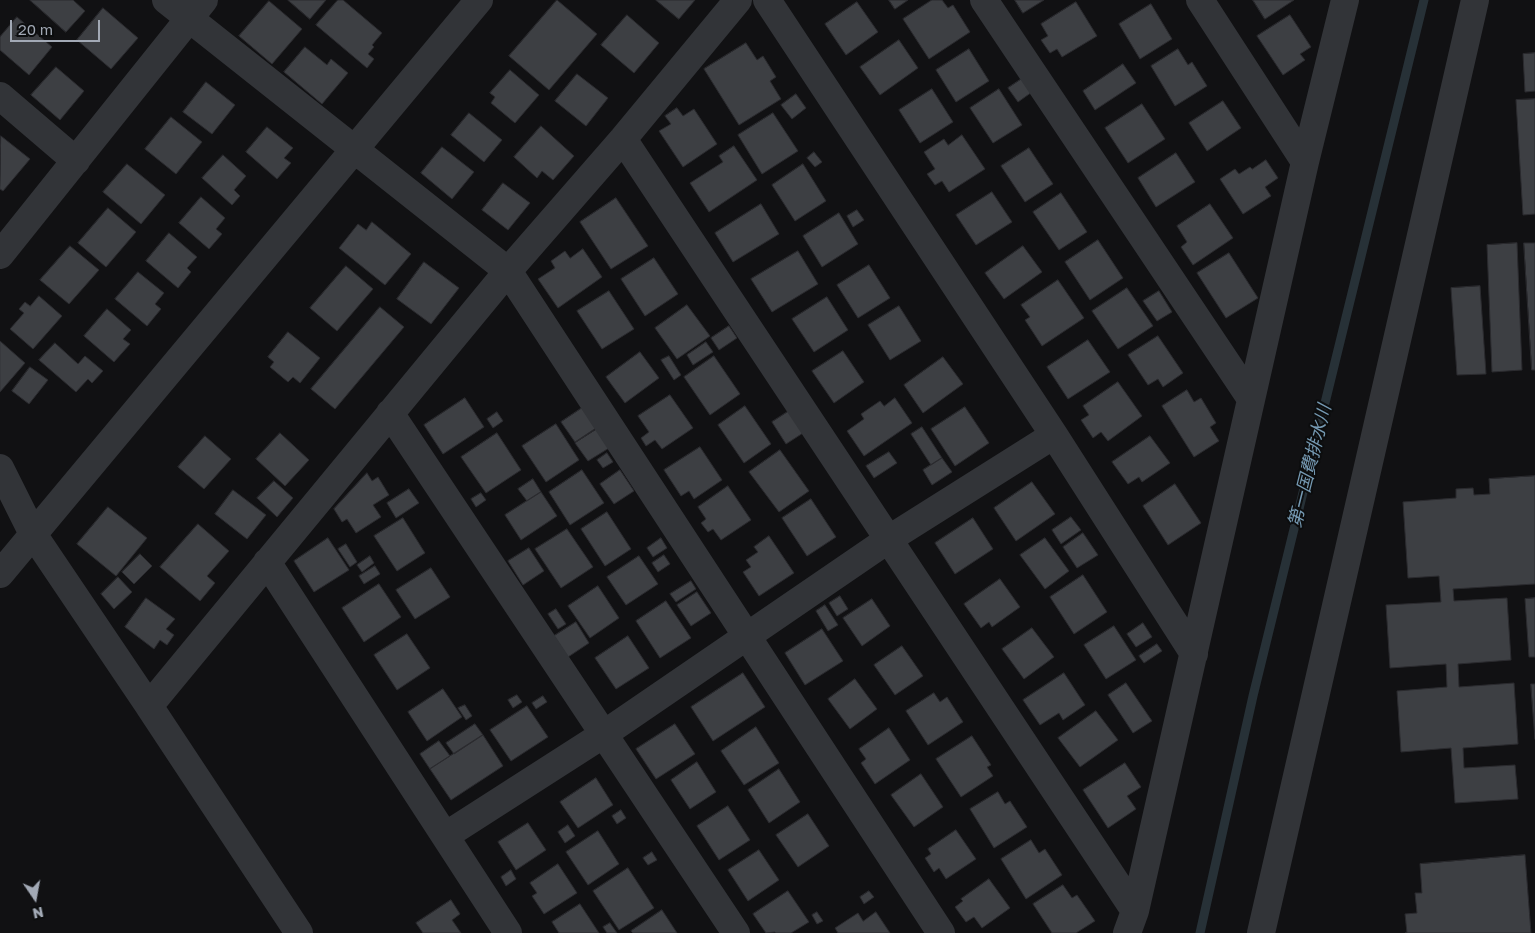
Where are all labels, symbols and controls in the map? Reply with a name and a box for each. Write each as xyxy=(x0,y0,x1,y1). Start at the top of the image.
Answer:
scale bar xyxy=(12,10,102,42)
text: 20 m xyxy=(18,20,53,38)
water label: 第一国費排水川 xyxy=(1284,402,1336,530)
north arrow xyxy=(10,873,60,923)
text: N xyxy=(31,904,45,923)

